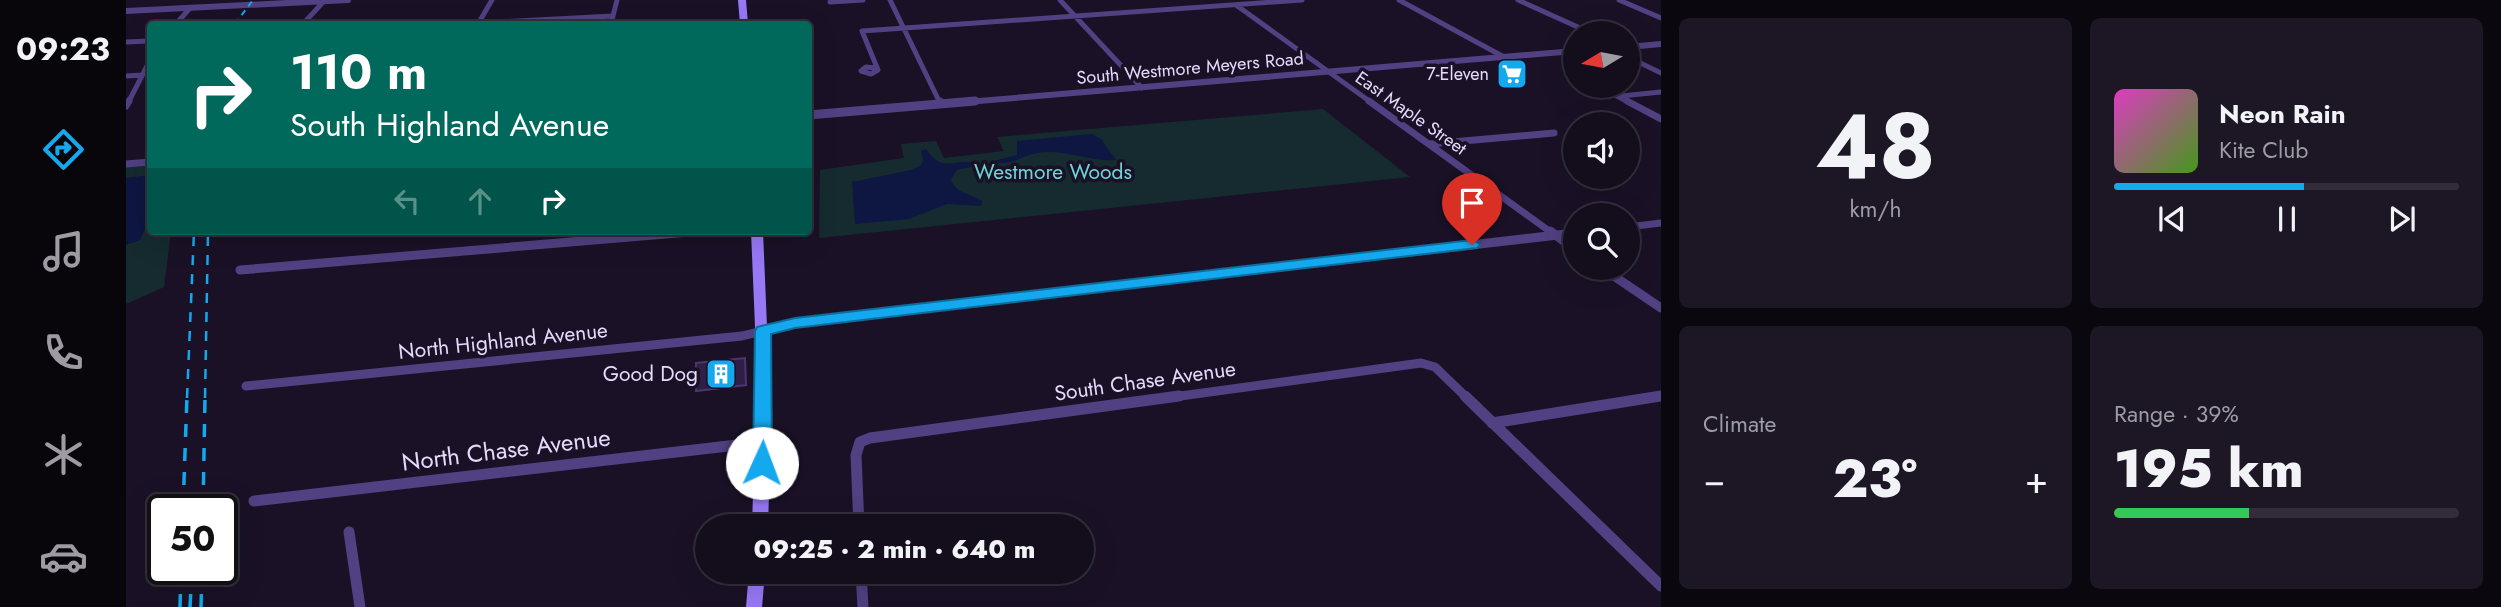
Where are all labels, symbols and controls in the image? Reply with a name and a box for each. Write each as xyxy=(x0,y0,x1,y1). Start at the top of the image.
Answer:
north arrow xyxy=(1563,21,1640,98)
map controls xyxy=(1563,21,1640,280)
text: 09:23 xyxy=(16,26,110,72)
text: 110 m xyxy=(290,37,427,107)
street label: South Westmore Meyers Road xyxy=(1075,45,1305,91)
icon: right xyxy=(175,49,266,140)
supermarket icon: 7-Eleven xyxy=(1495,57,1529,91)
place label: 7-Eleven xyxy=(1426,61,1489,87)
street label: East Maple Street xyxy=(1350,65,1473,162)
text: 48 xyxy=(1815,81,1936,212)
text: Neon Rain xyxy=(2219,95,2346,133)
text: South Highland Avenue xyxy=(290,102,609,148)
button: sound xyxy=(1563,112,1640,189)
icon: directions xyxy=(39,125,88,174)
text: Kite Club xyxy=(2219,133,2308,167)
park label: Westmore Woods xyxy=(974,157,1132,187)
pin xyxy=(1442,173,1502,245)
icon: left xyxy=(388,182,426,220)
icon: ahead xyxy=(461,182,499,220)
icon: right xyxy=(534,182,572,220)
icon: arrive xyxy=(1453,184,1491,222)
text: km/h xyxy=(1850,192,1901,226)
icon: previous xyxy=(2153,200,2191,238)
icon: pause xyxy=(2268,200,2306,238)
icon: next xyxy=(2383,200,2421,238)
button: search xyxy=(1563,203,1640,280)
icon: music xyxy=(39,227,88,276)
street label: North Highland Avenue xyxy=(397,315,609,367)
icon: phone xyxy=(39,328,88,377)
street label: South Chase Avenue xyxy=(1052,353,1238,409)
building icon: Good Dog xyxy=(704,357,738,391)
place label: Good Dog xyxy=(603,359,698,389)
text: Range · 39% xyxy=(2114,397,2239,431)
text: Climate xyxy=(1703,407,1776,441)
street label: North Chase Avenue xyxy=(400,419,612,480)
position arrow xyxy=(725,426,799,500)
icon: climate xyxy=(39,430,88,479)
text: 195 km xyxy=(2114,431,2303,507)
text: 23° xyxy=(1833,441,1917,517)
text: − xyxy=(1703,452,1725,507)
text: + xyxy=(2025,452,2048,507)
speed limit sign: 50 xyxy=(147,494,238,585)
text: 09:25 · 2 min · 640 m xyxy=(754,530,1035,568)
icon: car xyxy=(39,532,88,581)

